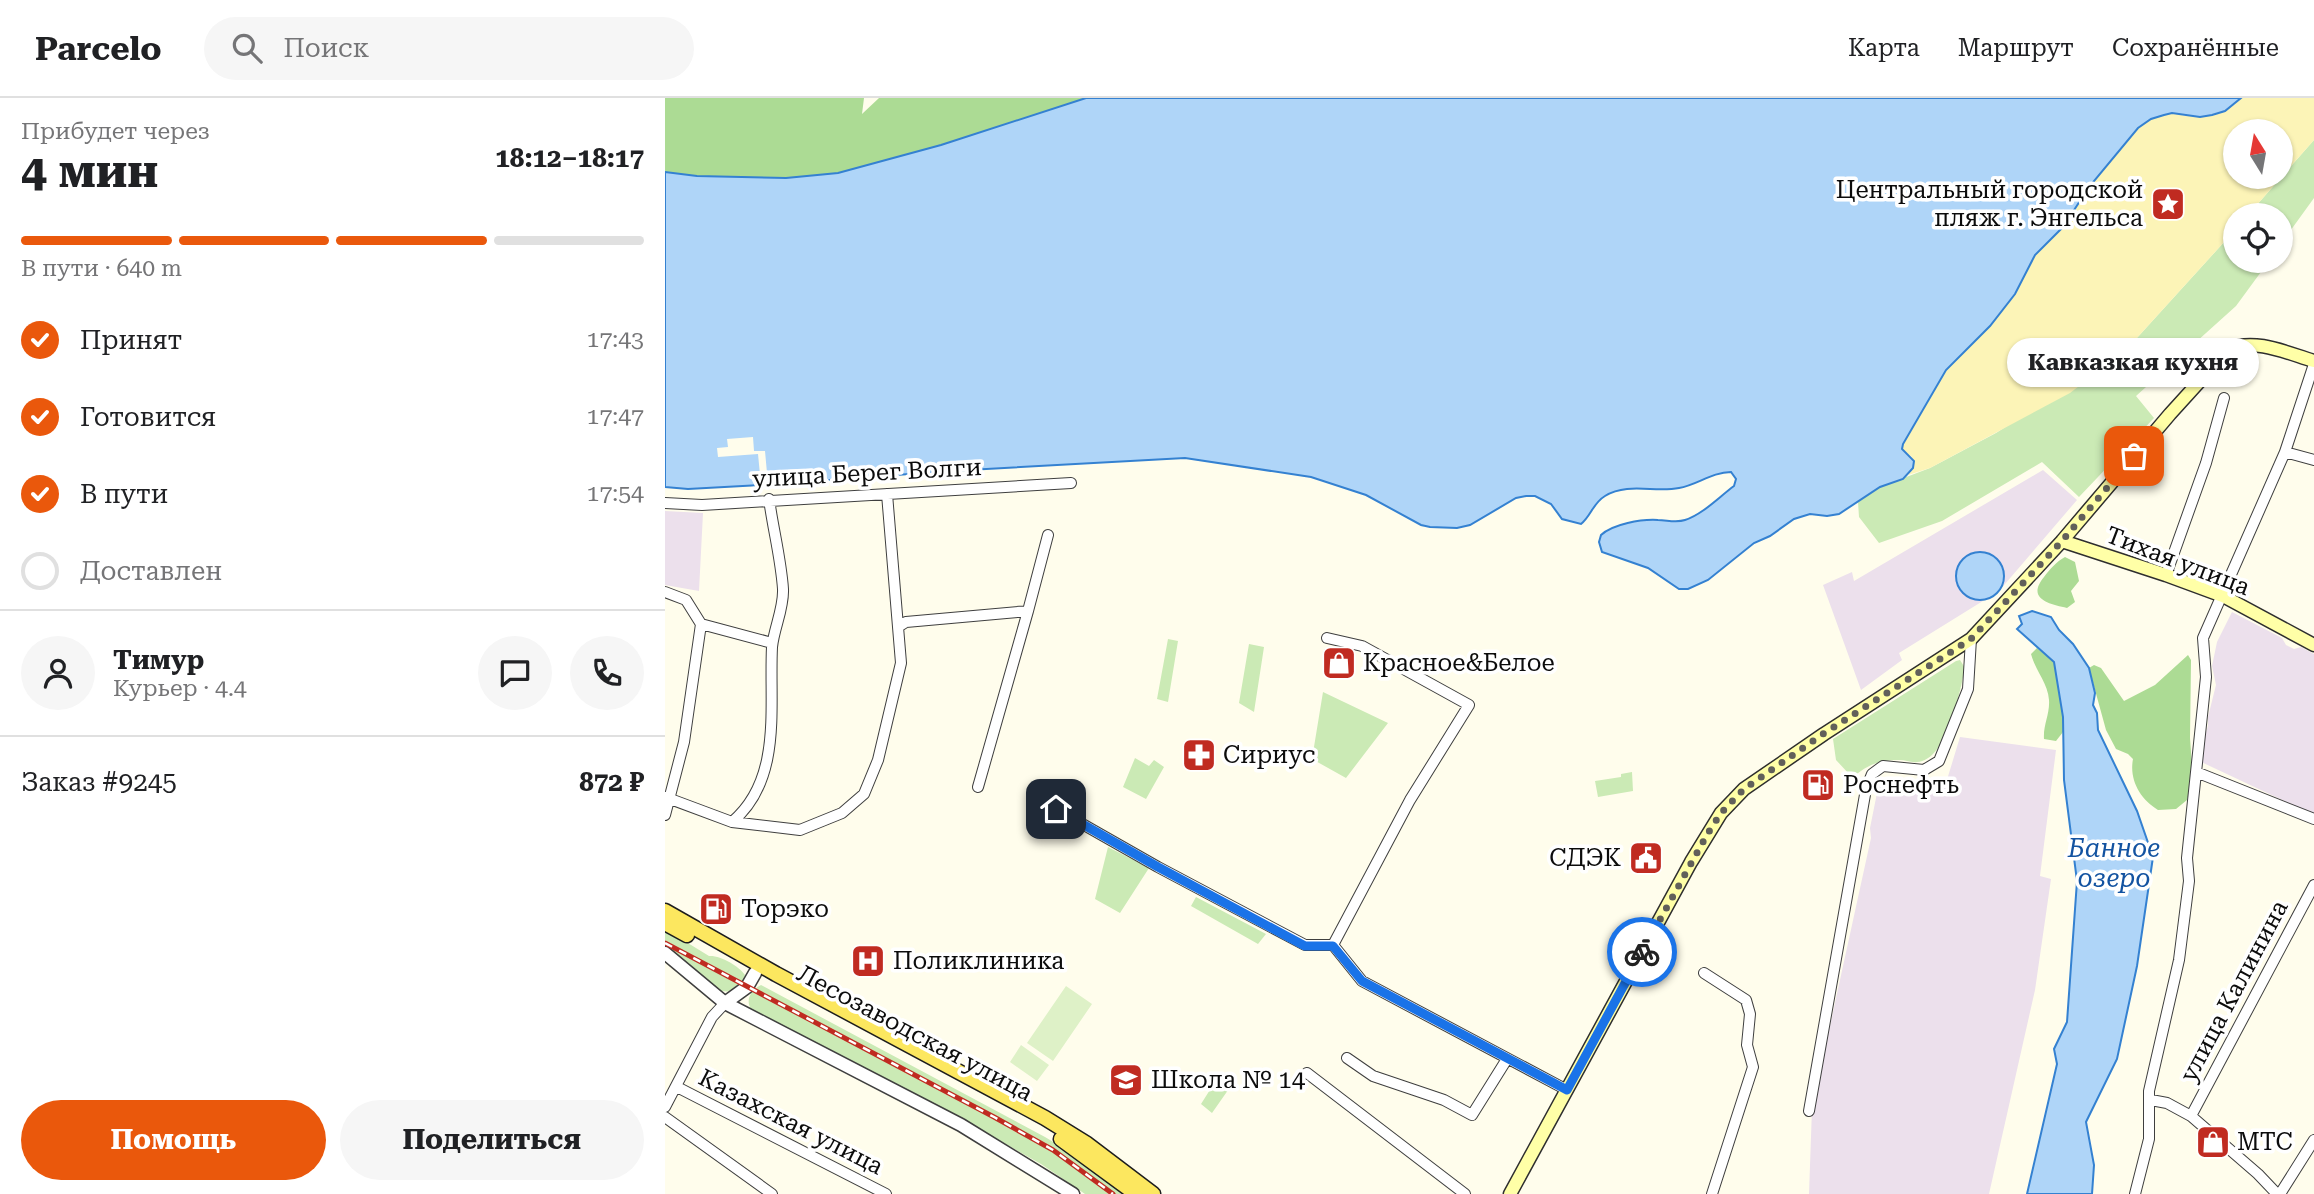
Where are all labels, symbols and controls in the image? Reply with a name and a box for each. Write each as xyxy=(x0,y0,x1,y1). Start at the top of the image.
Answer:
search box xyxy=(204,17,694,80)
text: Parcelo xyxy=(35,29,162,68)
icon: search xyxy=(228,29,266,67)
text: Поиск xyxy=(284,33,369,63)
text: Карта xyxy=(1848,34,1920,62)
text: Маршрут xyxy=(1958,34,2074,62)
text: Сохранённые xyxy=(2112,34,2279,62)
text: Прибудет через xyxy=(21,118,210,145)
north arrow xyxy=(2223,119,2293,189)
map controls xyxy=(2223,119,2293,273)
text: 18:12–18:17 xyxy=(495,143,644,173)
text: 4 мин xyxy=(21,144,158,198)
place label: Центральный городской пляж г. Энгельса xyxy=(1836,176,2143,232)
place icon: Центральный городской пляж г. Энгельса xyxy=(2149,185,2187,223)
button: locate xyxy=(2223,203,2293,273)
text: В пути · 640 m xyxy=(21,255,182,282)
icon: check xyxy=(21,321,59,359)
text: Принят xyxy=(80,325,182,355)
text: 17:43 xyxy=(587,326,644,353)
callout: Кавказкая кухня xyxy=(2008,337,2260,386)
text: Кавказкая кухня xyxy=(2028,349,2238,376)
icon: check xyxy=(21,398,59,436)
text: Готовится xyxy=(80,402,216,432)
text: 17:47 xyxy=(587,403,644,430)
pin xyxy=(2104,426,2164,486)
icon: bag xyxy=(2115,437,2153,475)
street label: улица Берег Волги xyxy=(752,453,982,493)
icon: check xyxy=(21,475,59,513)
text: В пути xyxy=(80,479,168,509)
text: 17:54 xyxy=(587,480,644,507)
street label: Тихая улица xyxy=(2102,521,2254,601)
text: Доставлен xyxy=(80,556,222,586)
button: person xyxy=(21,636,95,710)
button: chat xyxy=(478,636,552,710)
button: phone xyxy=(570,636,644,710)
shop icon: Красное&Белое xyxy=(1320,644,1358,682)
text: Тимур xyxy=(113,645,204,675)
place label: Красное&Белое xyxy=(1363,649,1555,677)
text: Курьер · 4.4 xyxy=(113,675,247,702)
pharmacy icon: Сириус xyxy=(1180,736,1218,774)
place label: Сириус xyxy=(1223,741,1315,769)
fuel station icon: Роснефть xyxy=(1799,766,1837,804)
text: Заказ #9245 xyxy=(21,767,177,797)
text: 872 ₽ xyxy=(579,767,644,797)
place label: Роснефть xyxy=(1843,771,1959,799)
pin xyxy=(1026,779,1086,839)
icon: home xyxy=(1037,790,1075,828)
water label: Банное озеро xyxy=(2067,833,2160,893)
public building icon: СДЭК xyxy=(1627,839,1665,877)
place label: СДЭК xyxy=(1549,844,1622,872)
fuel station icon: Торэко xyxy=(697,890,735,928)
place label: Торэко xyxy=(741,895,829,923)
street label: улица Калинина xyxy=(2174,895,2294,1087)
courier xyxy=(1607,917,1677,987)
icon: bike xyxy=(1623,933,1661,971)
hospital icon: Поликлиника xyxy=(849,942,887,980)
place label: Поликлиника xyxy=(893,947,1064,975)
street label: Лесозаводская улица xyxy=(792,959,1038,1107)
school or university icon: Школа № 14 xyxy=(1107,1061,1145,1099)
street label: Казахская улица xyxy=(694,1063,888,1181)
place label: Школа № 14 xyxy=(1151,1066,1306,1094)
button: Помощь xyxy=(21,1100,326,1180)
button: Поделиться xyxy=(340,1100,644,1180)
shop icon: МТС xyxy=(2194,1123,2232,1161)
place label: МТС xyxy=(2237,1128,2293,1156)

